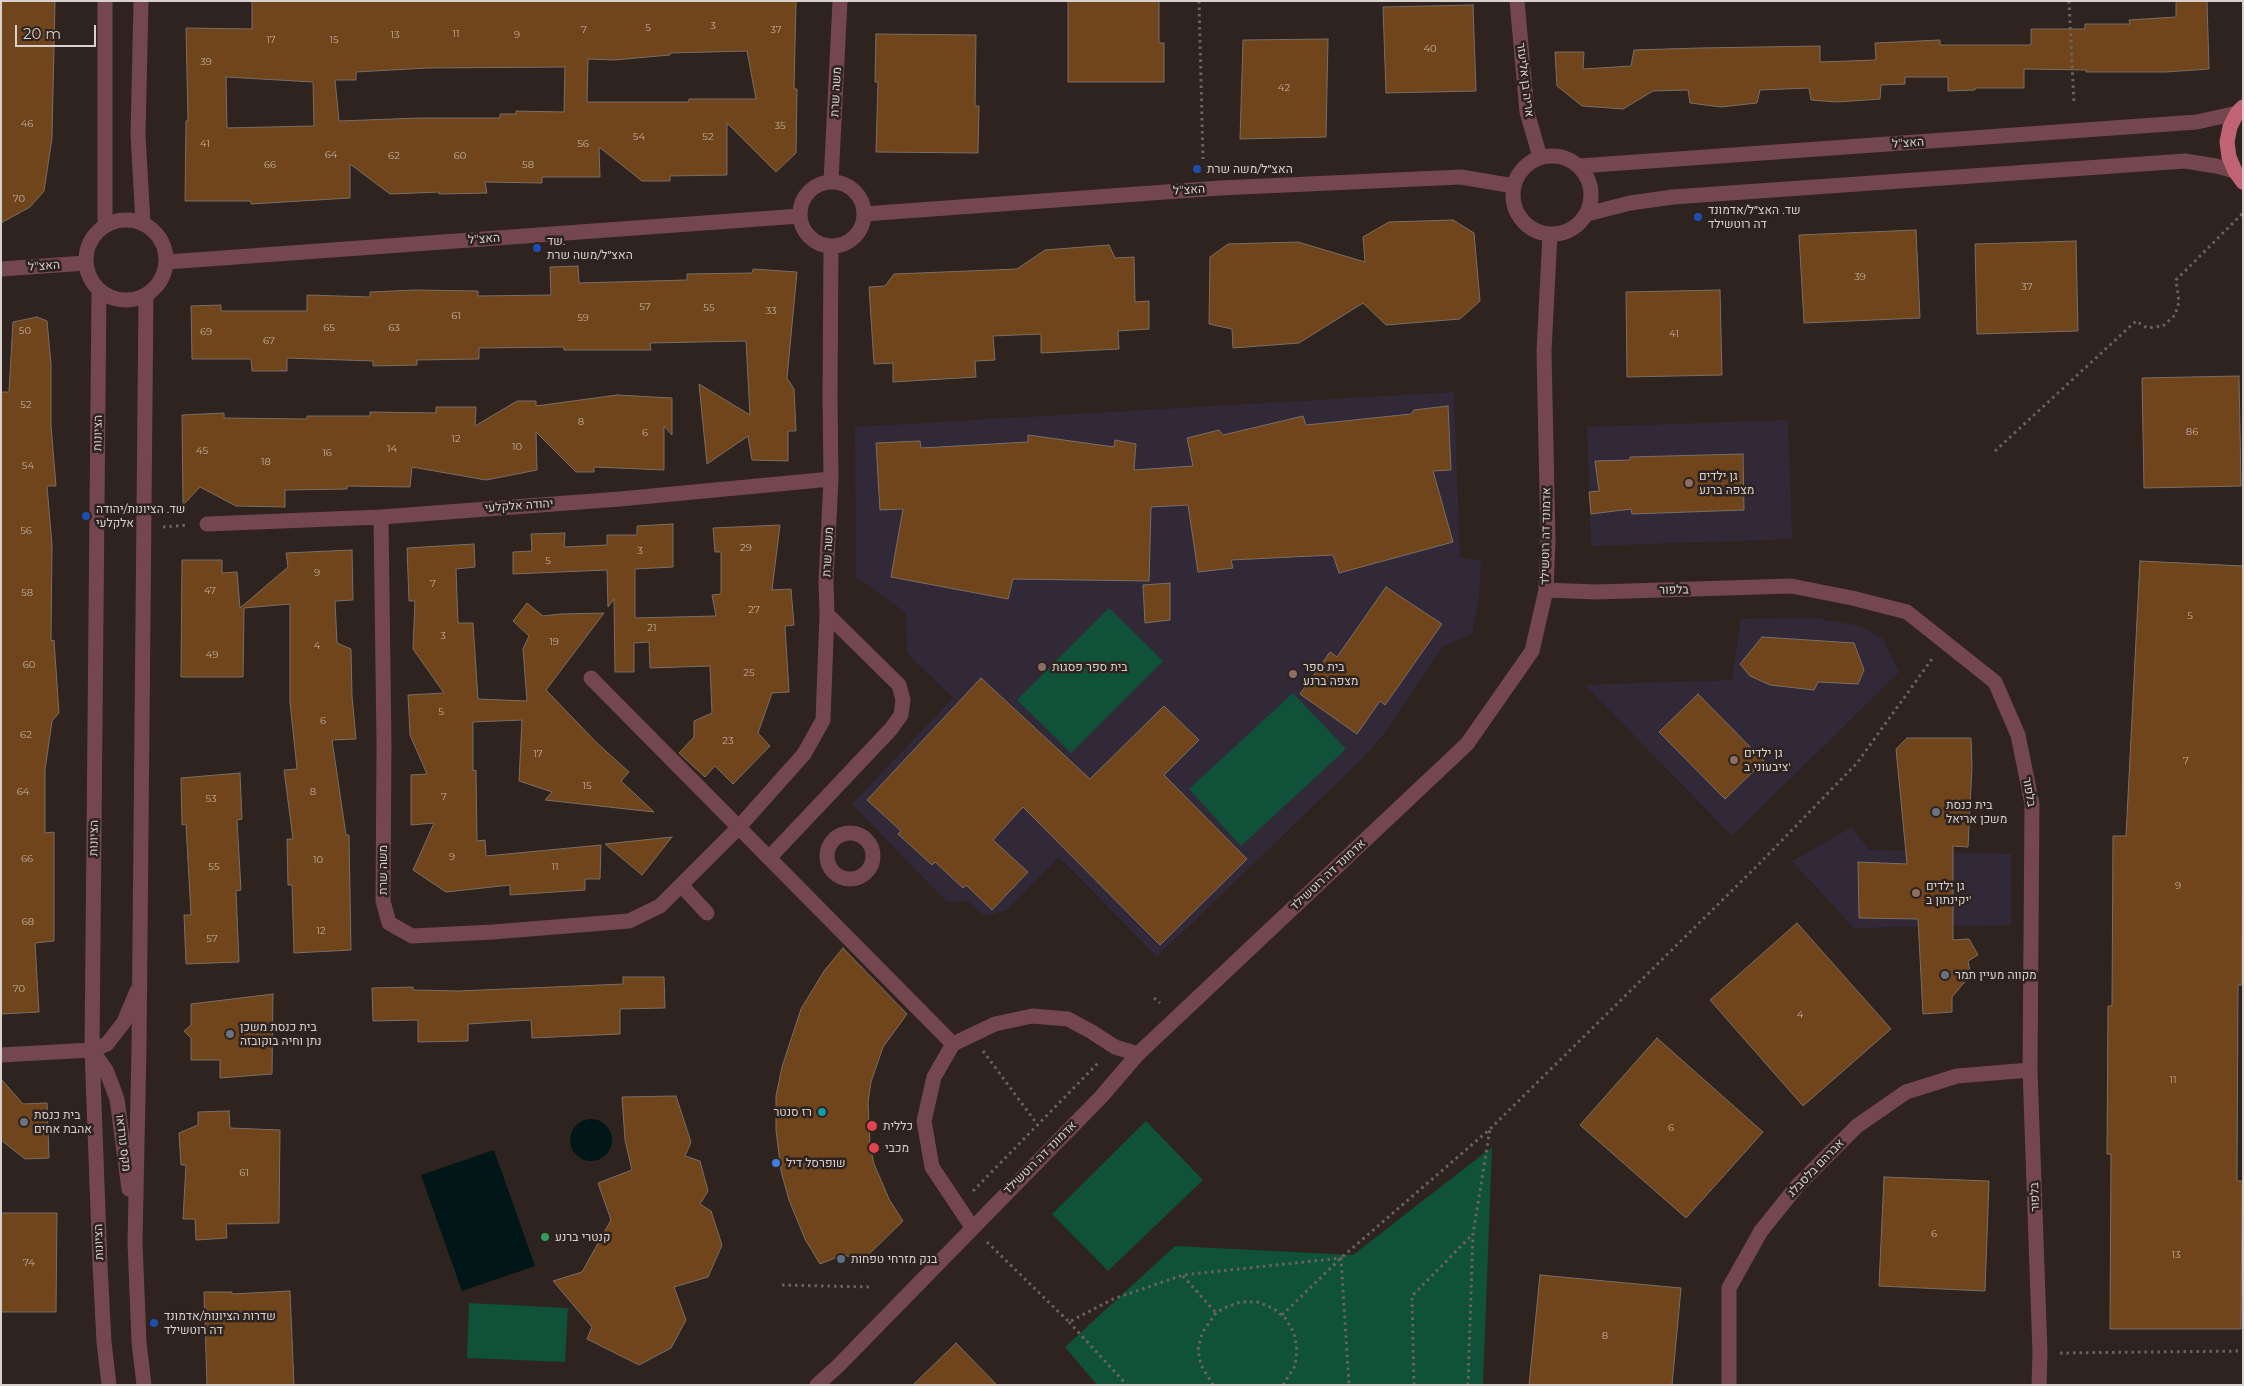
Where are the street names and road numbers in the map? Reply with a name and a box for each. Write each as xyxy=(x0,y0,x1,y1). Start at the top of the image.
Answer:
street label: אריה בן אליעזר xyxy=(1513,42,1537,118)
street label: משה שרת xyxy=(827,67,845,117)
street label: האצ"ל xyxy=(1892,135,1924,151)
street label: האצ"ל xyxy=(1173,182,1205,198)
street label: האצ"ל xyxy=(468,231,500,247)
street label: האצ"ל xyxy=(28,258,60,274)
street label: הציונות xyxy=(90,415,106,451)
street label: אדמונד דה רוטשילד xyxy=(1538,487,1554,585)
street label: יהודה אלקלעי xyxy=(484,496,554,516)
street label: משה שרת xyxy=(819,527,837,577)
street label: בלפור xyxy=(1659,583,1689,597)
street label: בלפור xyxy=(2019,776,2039,808)
street label: הציונות xyxy=(86,820,102,856)
street label: אדמונד דה רוטשילד xyxy=(1287,836,1369,914)
street label: משה שרת xyxy=(376,845,390,895)
street label: מקס נורדאו xyxy=(112,1114,134,1172)
street label: אדמונד דה רוטשילד xyxy=(1000,1118,1080,1198)
street label: אברהם בלסבלג xyxy=(1785,1136,1847,1200)
street label: בלפור xyxy=(2027,1182,2043,1212)
street label: הציונות xyxy=(91,1224,107,1260)

